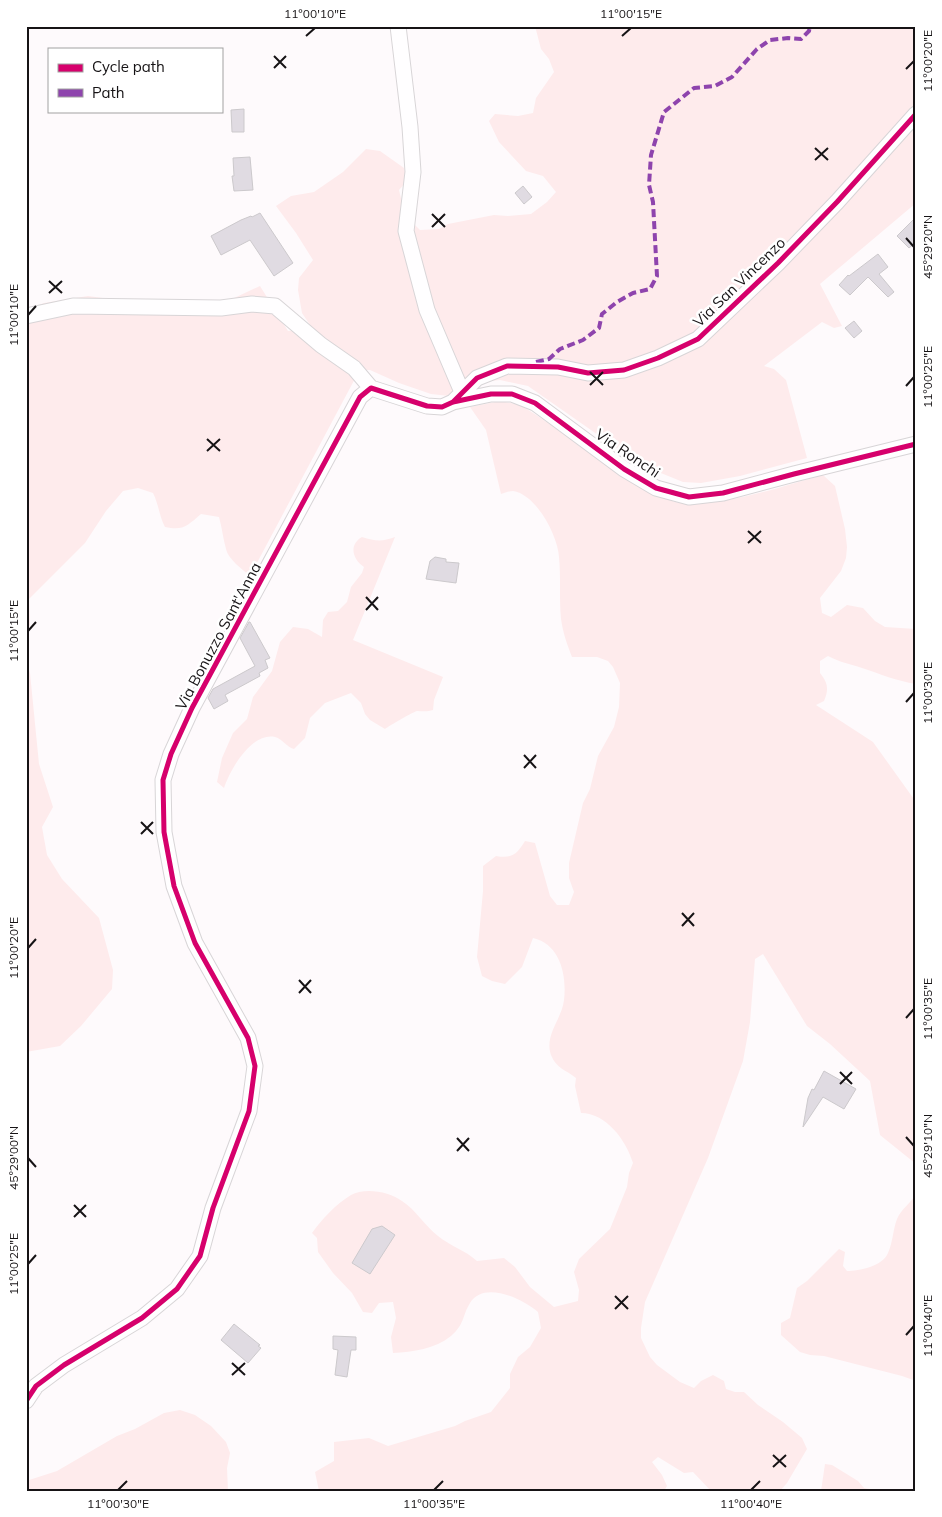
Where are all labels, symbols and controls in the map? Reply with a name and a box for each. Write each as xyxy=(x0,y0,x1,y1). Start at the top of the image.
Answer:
text: 11°00'10"E xyxy=(284,6,346,21)
text: 11°00'15"E xyxy=(600,6,662,21)
text: 11°00'20"E xyxy=(920,30,935,92)
legend xyxy=(48,48,222,112)
text: Cycle path xyxy=(92,57,165,76)
text: Path xyxy=(92,83,124,102)
text: 45°29'20"N xyxy=(920,215,935,279)
street label: Via San Vincenzo xyxy=(689,233,789,331)
text: 11°00'10"E xyxy=(6,284,21,346)
text: 11°00'25"E xyxy=(920,346,935,408)
street label: Via Ronchi xyxy=(592,424,664,482)
street label: Via Bonuzzo Sant'Anna xyxy=(171,559,265,713)
text: 11°00'15"E xyxy=(6,600,21,662)
text: 11°00'30"E xyxy=(920,662,935,724)
text: 11°00'20"E xyxy=(6,917,21,979)
text: 11°00'35"E xyxy=(920,978,935,1040)
text: 45°29'10"N xyxy=(920,1114,935,1178)
text: 45°29'00"N xyxy=(6,1126,21,1190)
text: 11°00'25"E xyxy=(6,1233,21,1295)
text: 11°00'40"E xyxy=(920,1295,935,1357)
text: 11°00'30"E xyxy=(87,1496,149,1511)
text: 11°00'35"E xyxy=(403,1496,465,1511)
text: 11°00'40"E xyxy=(720,1496,782,1511)

